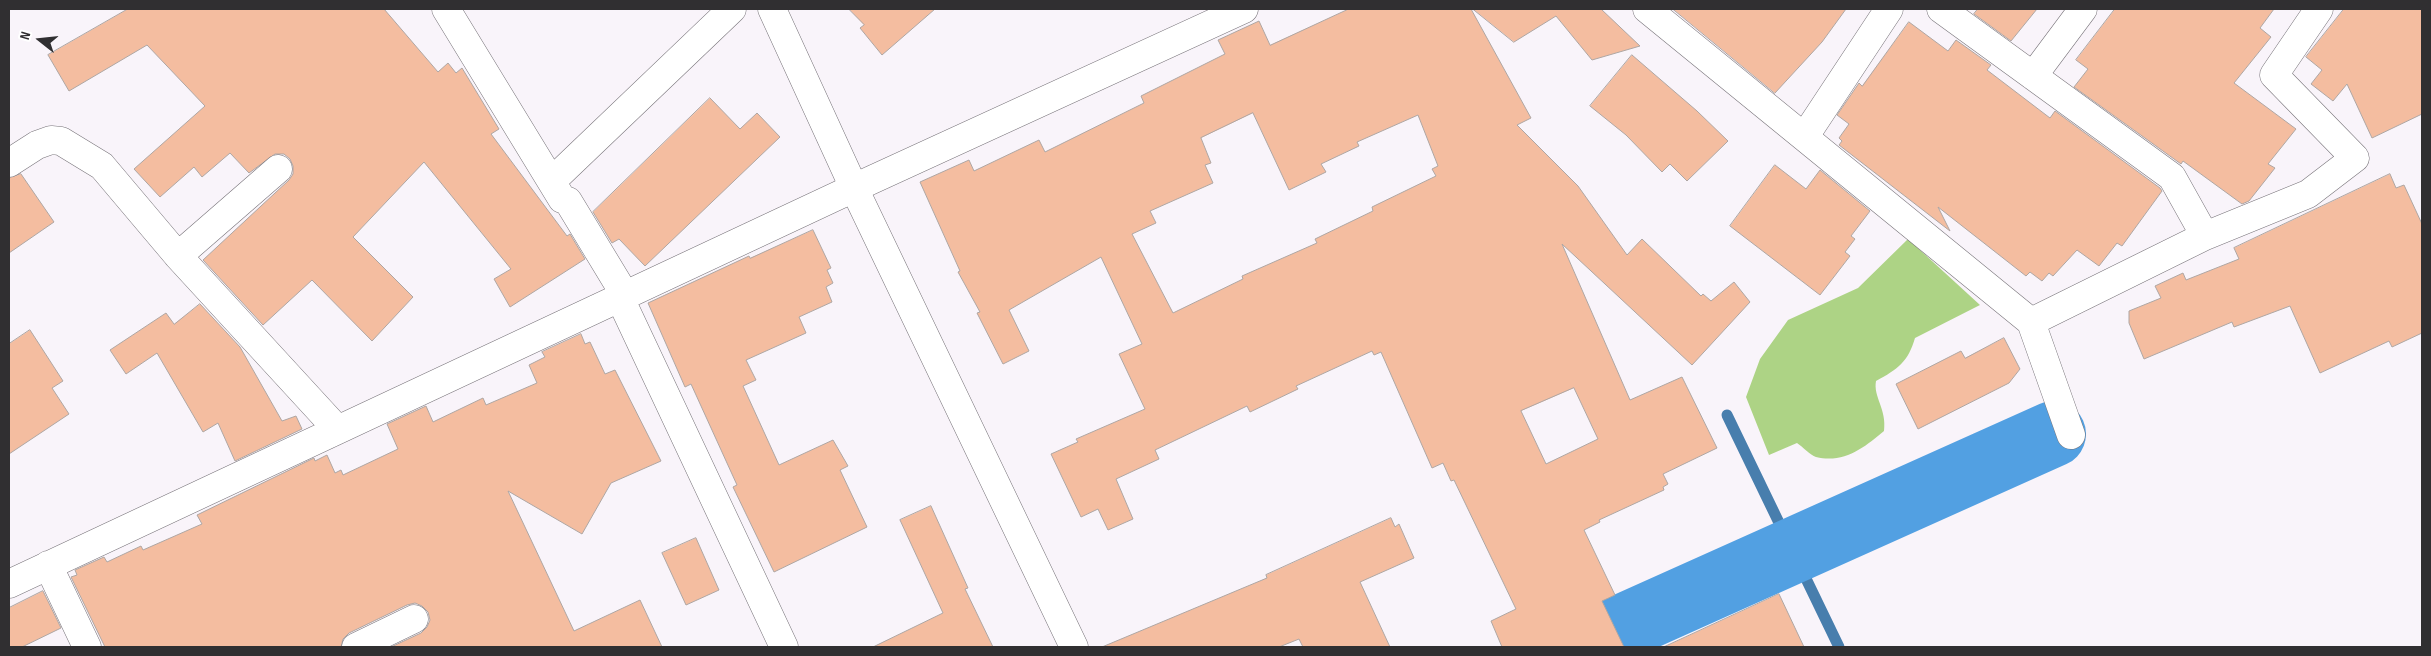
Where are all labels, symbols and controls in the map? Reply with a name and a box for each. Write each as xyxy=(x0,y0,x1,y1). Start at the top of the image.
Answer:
north arrow xyxy=(15,15,65,65)
text: N xyxy=(16,30,34,42)

